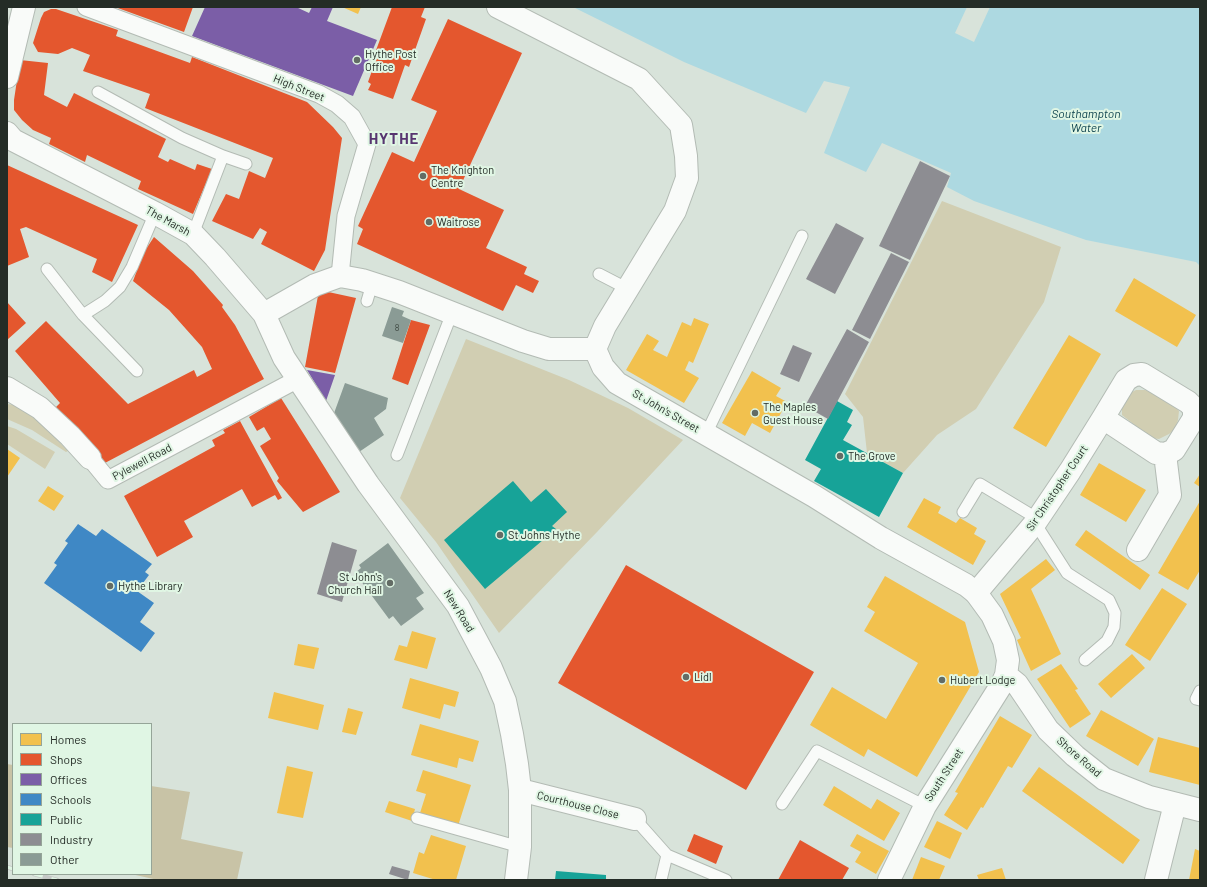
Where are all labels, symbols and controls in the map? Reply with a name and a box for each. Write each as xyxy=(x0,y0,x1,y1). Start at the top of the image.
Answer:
place label: Hythe Post Office xyxy=(365,47,417,73)
marker: Hythe Post Office xyxy=(352,55,362,65)
street label: High Street xyxy=(271,72,327,104)
water label: Southampton Water xyxy=(1052,107,1120,135)
district label: HYTHE xyxy=(369,130,419,148)
place label: The Knighton Centre xyxy=(431,163,494,189)
marker: The Knighton Centre xyxy=(418,171,428,181)
street label: The Marsh xyxy=(143,203,193,239)
place label: Waitrose xyxy=(437,215,480,229)
marker: Waitrose xyxy=(424,217,434,227)
house number: 8 xyxy=(395,323,399,333)
street label: St John's Street xyxy=(630,386,702,436)
place label: The Maples Guest House xyxy=(763,400,823,426)
marker: The Maples Guest House xyxy=(750,408,760,418)
street label: Pylewell Road xyxy=(110,441,174,483)
street label: Sir Christopher Court xyxy=(1023,443,1091,533)
place label: The Grove xyxy=(848,449,896,463)
marker: The Grove xyxy=(835,451,845,461)
place label: St Johns Hythe xyxy=(508,528,580,542)
marker: St Johns Hythe xyxy=(495,530,505,540)
place label: St John's Church Hall xyxy=(328,570,382,596)
marker: St John's Church Hall xyxy=(385,578,395,588)
place label: Hythe Library xyxy=(118,579,182,593)
marker: Hythe Library xyxy=(105,581,115,591)
street label: New Road xyxy=(441,587,477,635)
place label: Lidl xyxy=(694,670,712,684)
marker: Lidl xyxy=(681,672,691,682)
place label: Hubert Lodge xyxy=(950,673,1015,687)
marker: Hubert Lodge xyxy=(937,675,947,685)
legend xyxy=(12,723,152,875)
text: Homes xyxy=(50,732,86,746)
street label: Shore Road xyxy=(1054,734,1104,780)
street label: South Street xyxy=(922,746,966,804)
text: Shops xyxy=(50,752,82,766)
text: Offices xyxy=(50,772,87,786)
street label: Courthouse Close xyxy=(536,788,620,822)
text: Schools xyxy=(50,792,91,806)
text: Public xyxy=(50,812,82,826)
text: Industry xyxy=(50,832,93,846)
text: Other xyxy=(50,852,79,866)

